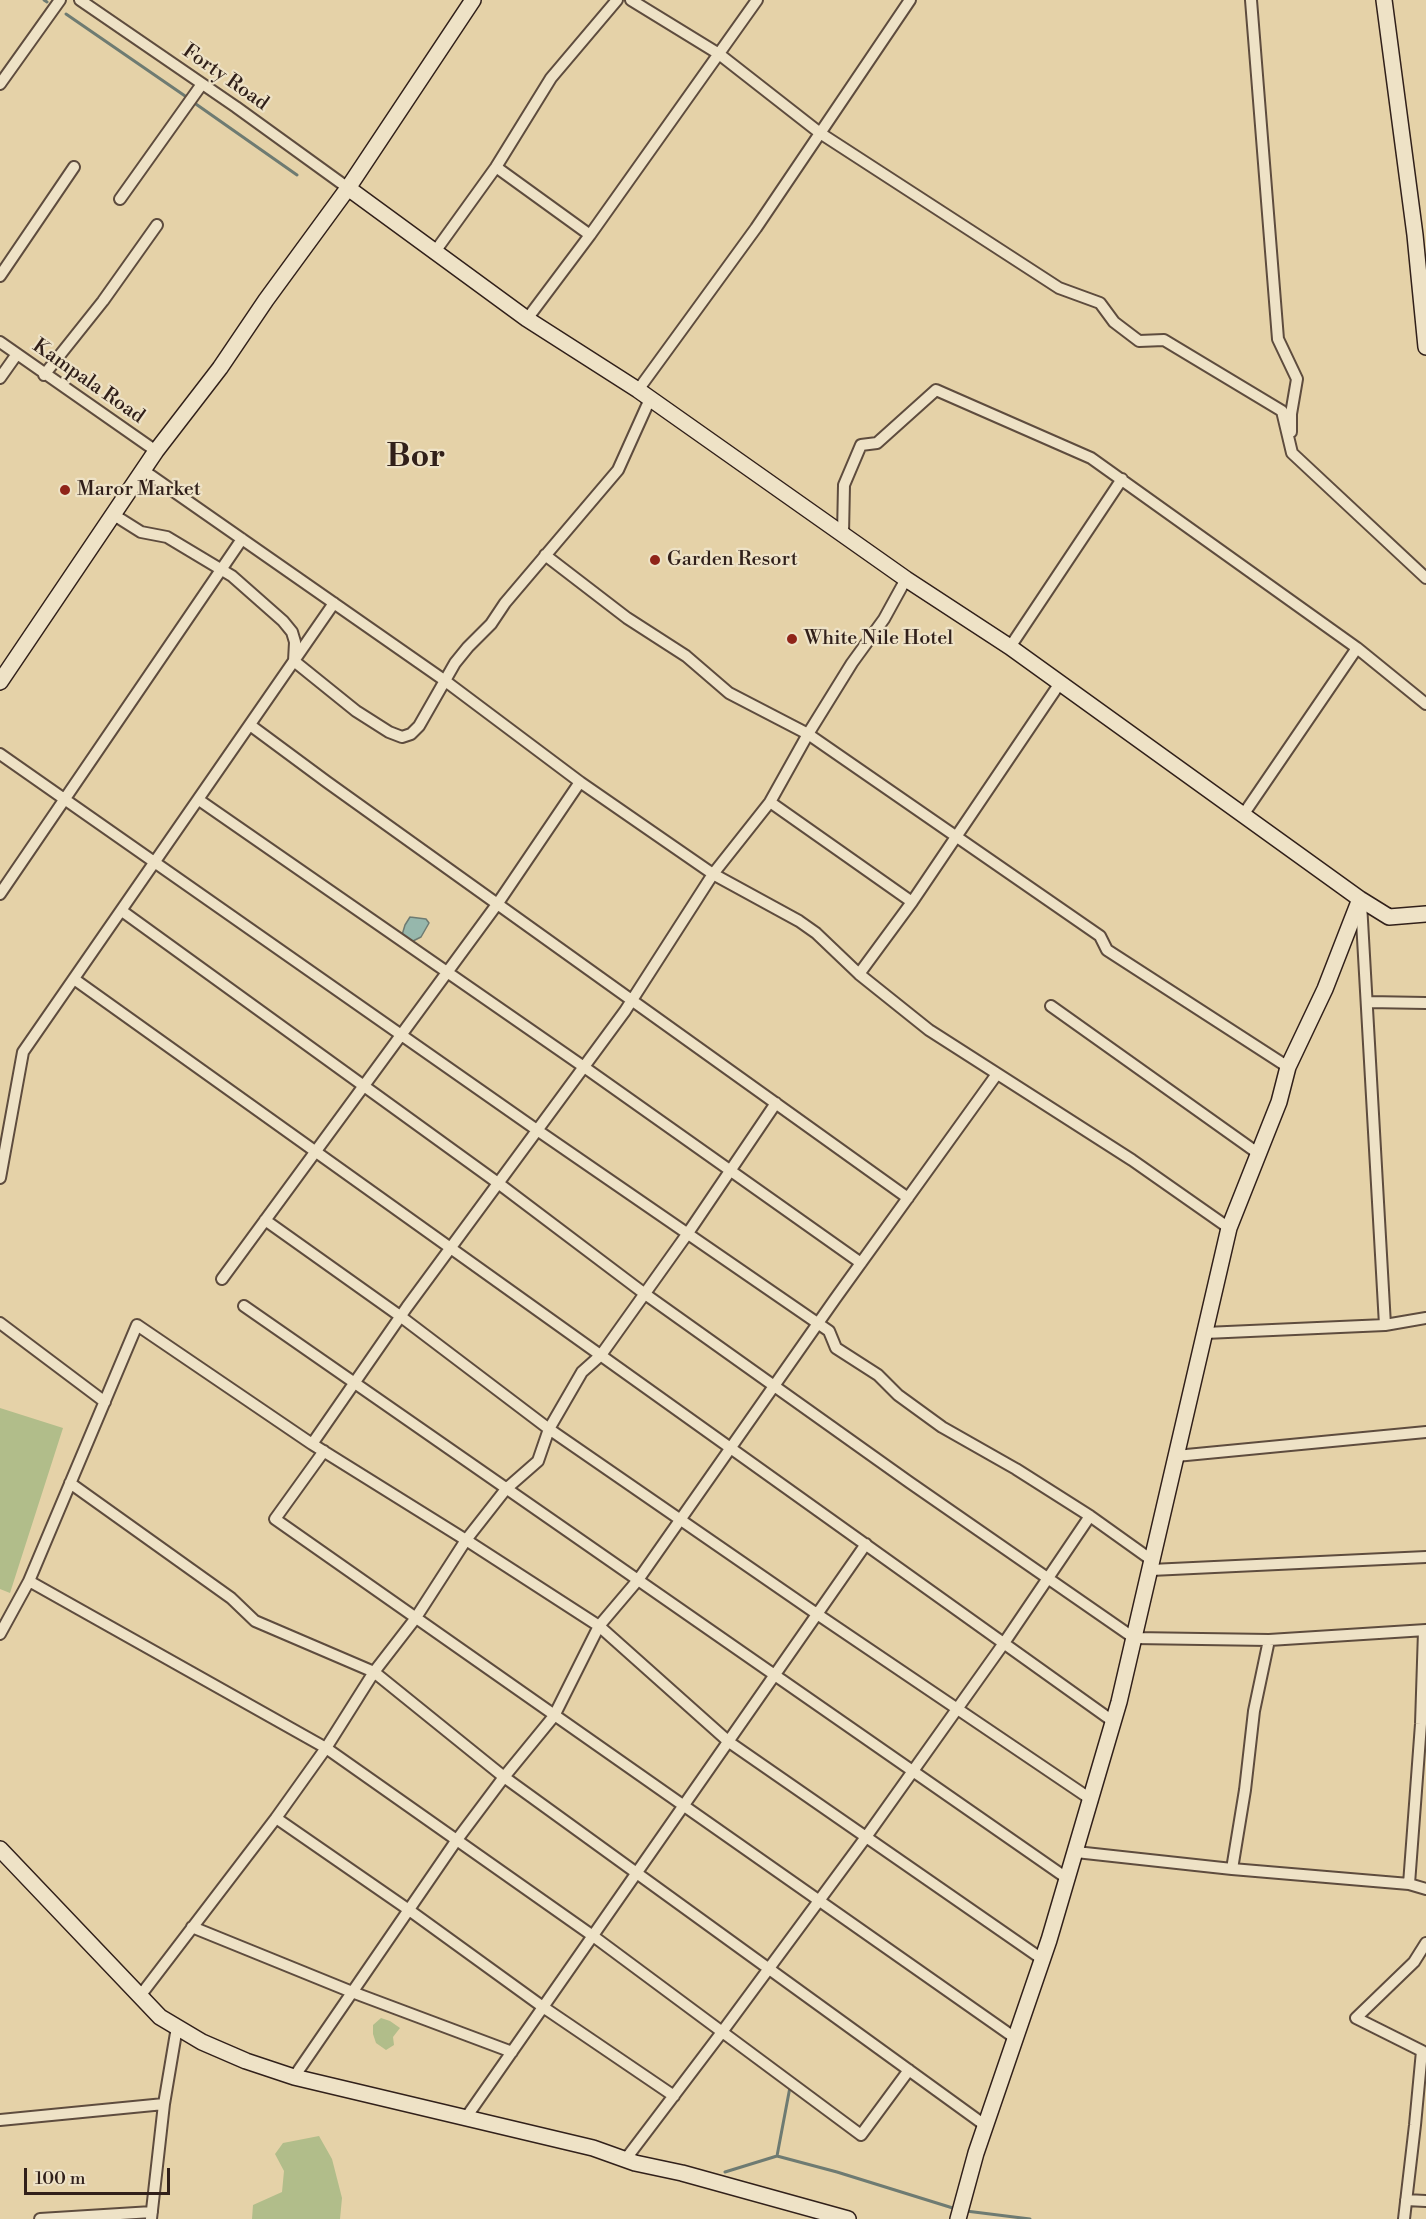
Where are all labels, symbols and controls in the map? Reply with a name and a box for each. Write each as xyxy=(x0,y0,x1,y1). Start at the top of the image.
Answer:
street label: Forty Road xyxy=(177,40,273,116)
street label: Kampala Road xyxy=(27,335,149,429)
district label: Bor xyxy=(386,439,446,477)
place label: Maror Market xyxy=(77,478,201,502)
marker: Maror Market xyxy=(58,483,72,497)
place label: Garden Resort xyxy=(667,548,798,572)
marker: Garden Resort xyxy=(648,553,662,567)
place label: White Nile Hotel xyxy=(804,627,953,651)
marker: White Nile Hotel xyxy=(785,632,799,646)
scale bar xyxy=(27,2156,172,2194)
text: 100 m xyxy=(35,2167,86,2190)

